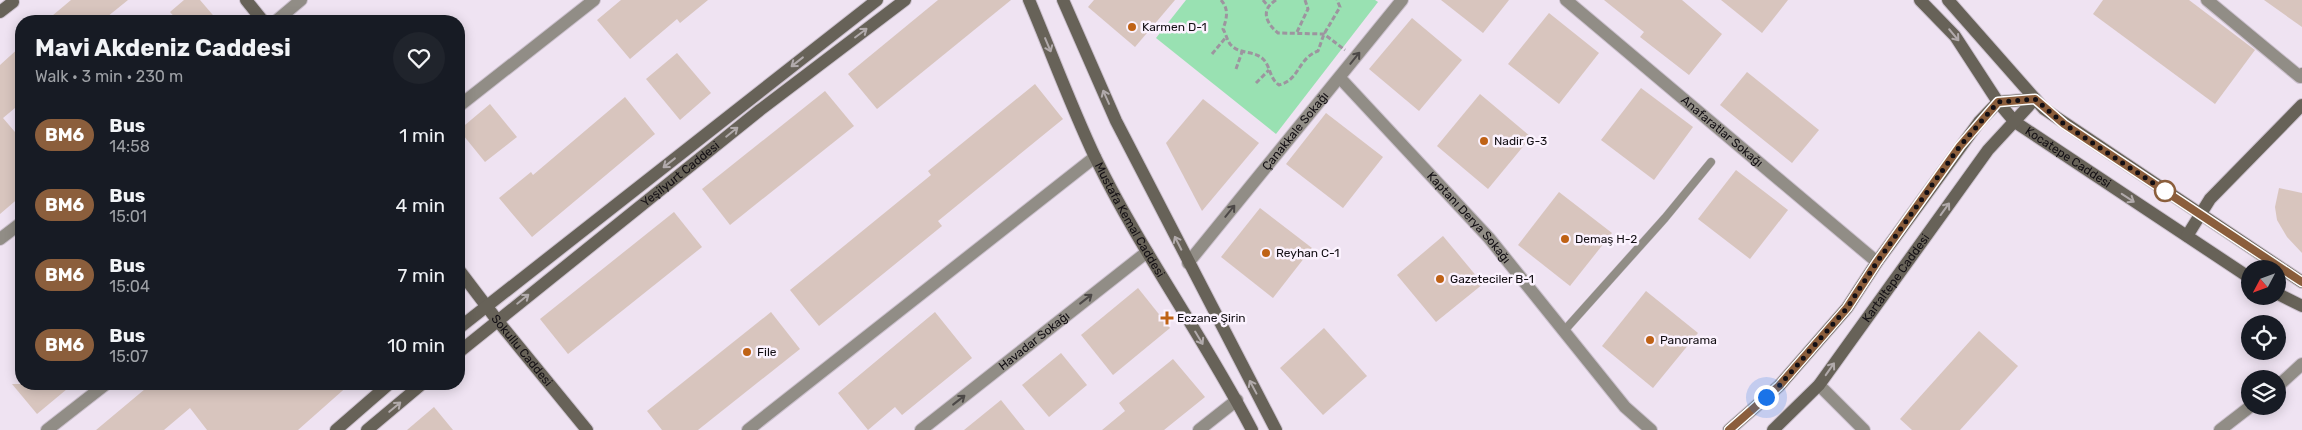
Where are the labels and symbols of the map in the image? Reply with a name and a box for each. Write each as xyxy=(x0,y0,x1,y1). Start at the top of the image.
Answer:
place label: Karmen D-1 xyxy=(1142,20,1207,34)
marker: Karmen D-1 xyxy=(1126,21,1138,33)
one-way arrow xyxy=(854,28,868,38)
one-way arrow xyxy=(1948,28,1959,41)
one-way arrow xyxy=(1043,37,1053,52)
one-way arrow xyxy=(1350,52,1361,65)
one-way arrow xyxy=(791,57,804,68)
street label: Çanakkale Sokağı xyxy=(1259,89,1331,173)
one-way arrow xyxy=(1100,90,1110,105)
street label: Anafaratlar Sokağı xyxy=(1678,93,1766,170)
street label: Kocatepe Caddesi xyxy=(2023,124,2114,191)
one-way arrow xyxy=(726,127,739,138)
place label: Nadir G-3 xyxy=(1494,134,1547,148)
marker: Nadir G-3 xyxy=(1478,135,1490,147)
street label: Yeşilyurt Caddesi xyxy=(638,138,722,210)
one-way arrow xyxy=(663,157,676,168)
street label: Mustafa Kemal Caddesi xyxy=(1092,160,1168,280)
street label: Kaptanı Derya Sokağı xyxy=(1424,169,1514,266)
unlabelled marker xyxy=(2154,180,2176,202)
one-way arrow xyxy=(2121,193,2135,203)
one-way arrow xyxy=(1940,202,1950,216)
one-way arrow xyxy=(1225,205,1236,218)
street label: Kartaltepe Caddesi xyxy=(1859,231,1932,325)
place label: Demaş H-2 xyxy=(1575,232,1637,246)
marker: Demaş H-2 xyxy=(1559,233,1571,245)
one-way arrow xyxy=(1173,236,1182,251)
place label: Reyhan C-1 xyxy=(1276,246,1339,260)
marker: Reyhan C-1 xyxy=(1260,247,1272,259)
north arrow xyxy=(2241,260,2286,305)
place label: Gazeteciler B-1 xyxy=(1450,272,1534,286)
marker: Gazeteciler B-1 xyxy=(1434,273,1446,285)
one-way arrow xyxy=(516,294,529,305)
one-way arrow xyxy=(1080,294,1093,305)
street label: Havadar Sokağı xyxy=(996,309,1072,373)
place label: Eczane Şirin xyxy=(1177,311,1246,325)
street label: Sokullu Caddesi xyxy=(488,312,555,389)
marker: Eczane Şirin xyxy=(1161,312,1173,324)
one-way arrow xyxy=(1195,331,1205,345)
place label: Panorama xyxy=(1660,333,1717,347)
marker: Panorama xyxy=(1644,334,1656,346)
place label: File xyxy=(757,345,777,359)
marker: File xyxy=(741,346,753,358)
one-way arrow xyxy=(1825,362,1835,376)
one-way arrow xyxy=(1248,380,1257,395)
your location xyxy=(1754,385,1779,410)
one-way arrow xyxy=(952,394,965,405)
one-way arrow xyxy=(388,401,401,413)

